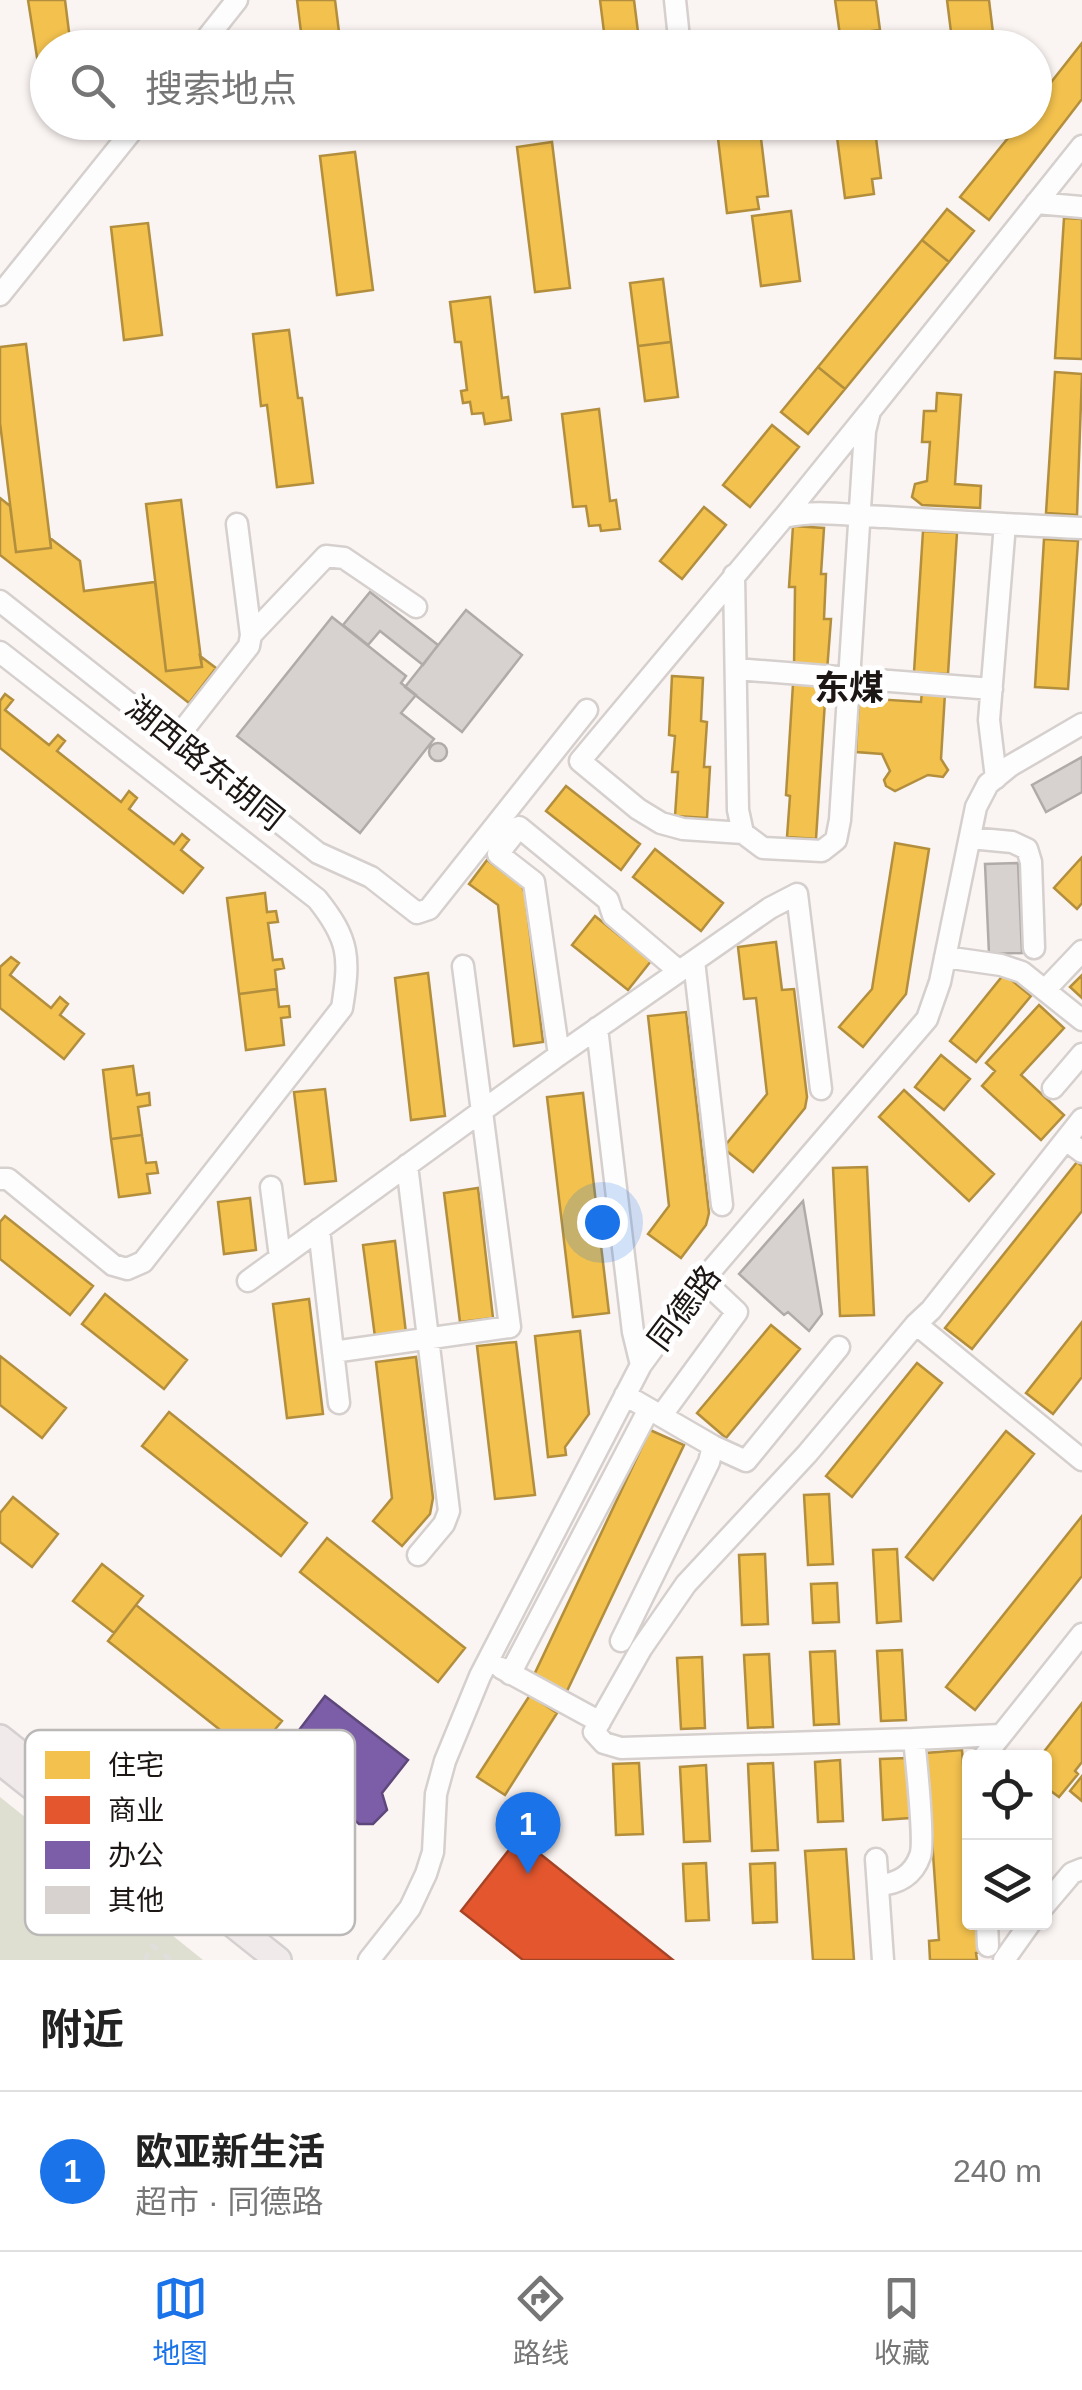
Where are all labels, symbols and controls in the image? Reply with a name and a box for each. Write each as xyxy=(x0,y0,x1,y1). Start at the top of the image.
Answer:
search box xyxy=(30,30,1052,140)
icon: search xyxy=(65,58,120,113)
text: 搜索地点 xyxy=(145,68,297,110)
district label: 东煤 xyxy=(814,668,884,707)
street label: 湖西路东胡同 xyxy=(119,689,291,837)
your location xyxy=(577,1197,628,1248)
street label: 同德路 xyxy=(641,1259,727,1357)
legend xyxy=(25,1730,355,1935)
text: 住宅 xyxy=(108,1750,164,1781)
map controls xyxy=(962,1750,1052,1930)
button: locate xyxy=(962,1750,1052,1840)
pin: 1 xyxy=(496,1792,560,1874)
text: 商业 xyxy=(108,1795,164,1826)
text: 办公 xyxy=(108,1840,164,1871)
button: layers xyxy=(962,1840,1052,1930)
text: 其他 xyxy=(108,1885,164,1916)
text: 附近 xyxy=(40,2006,124,2053)
text: 欧亚新生活 xyxy=(135,2131,325,2173)
text: 1 xyxy=(64,2153,81,2189)
text: 240 m xyxy=(953,2153,1042,2189)
text: 超市 · 同德路 xyxy=(135,2184,323,2220)
tab: 地图 xyxy=(152,2271,208,2371)
tab: 路线 xyxy=(513,2271,569,2371)
tab: 收藏 xyxy=(874,2271,930,2371)

